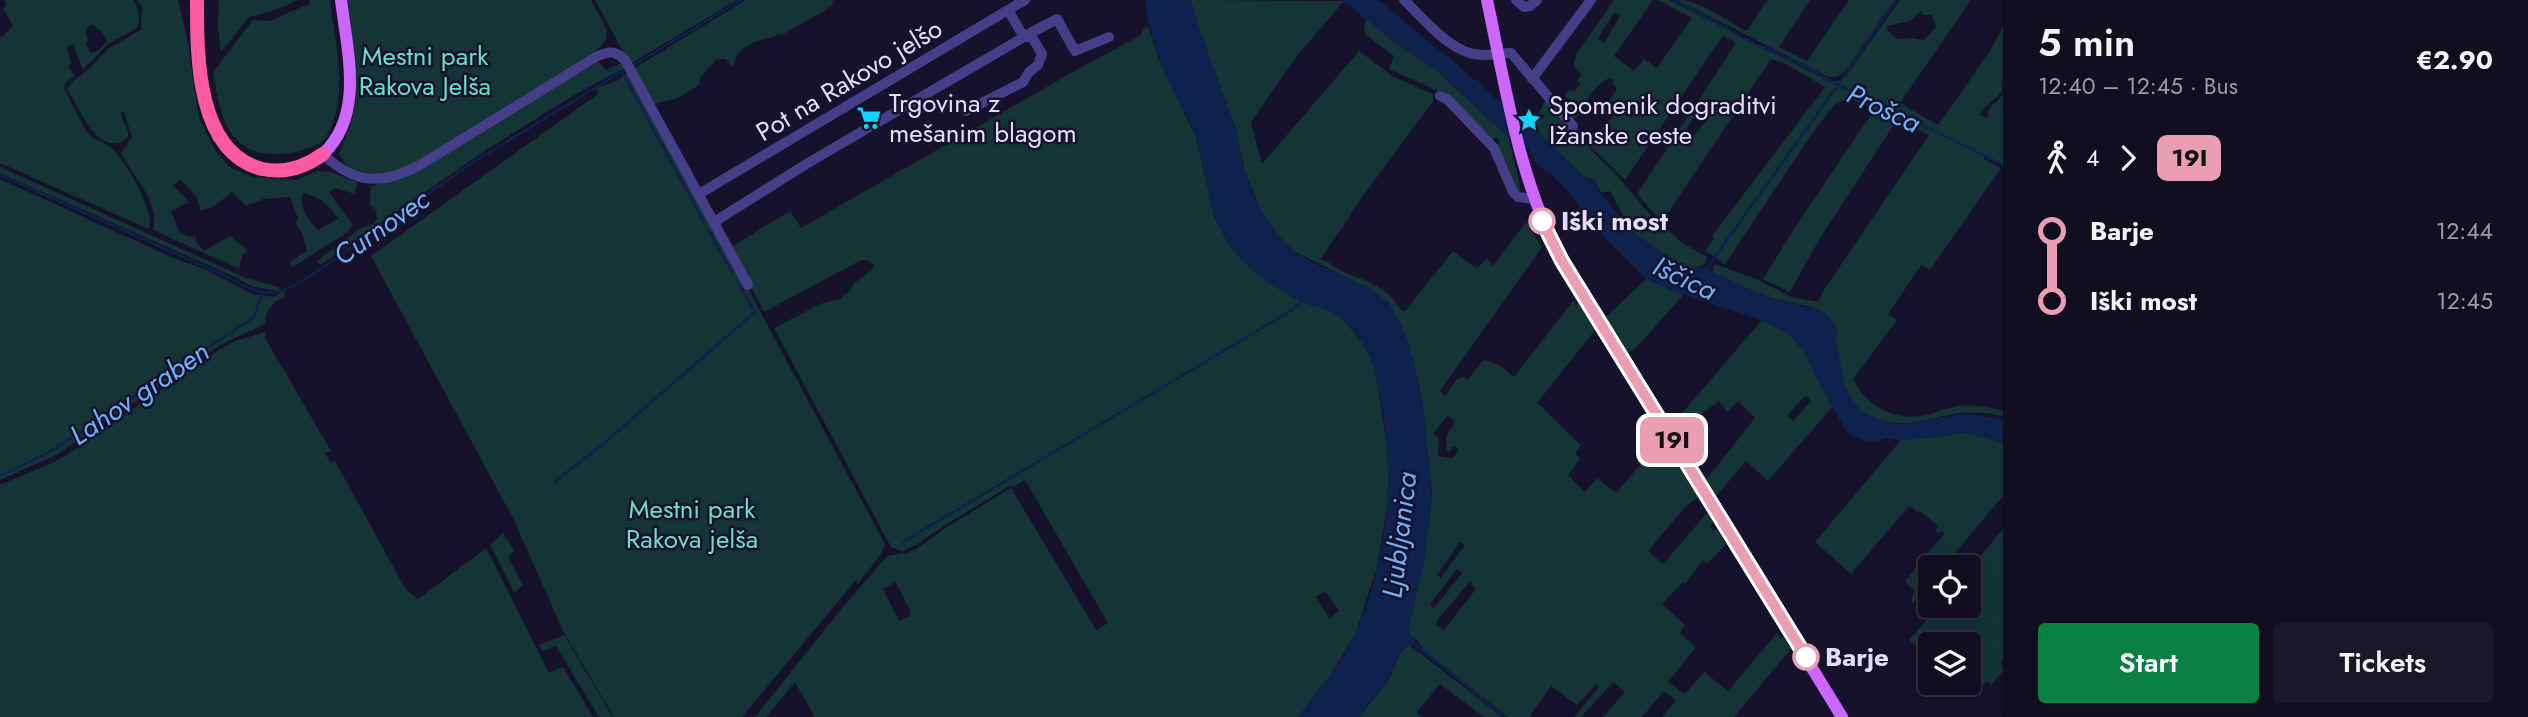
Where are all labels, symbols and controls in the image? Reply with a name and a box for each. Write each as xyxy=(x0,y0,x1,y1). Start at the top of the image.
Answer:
street label: Pot na Rakovo jelšo xyxy=(749,9,949,151)
text: 5 min xyxy=(2038,15,2135,70)
park label: Mestni park Rakova Jelša xyxy=(359,37,491,105)
text: €2.90 xyxy=(2416,41,2493,79)
text: 12:40 – 12:45 · Bus xyxy=(2038,69,2238,103)
water label: Prošca xyxy=(1840,73,1928,144)
place label: Trgovina z mešanim blagom xyxy=(889,84,1077,152)
place label: Spomenik dograditvi Ižanske ceste xyxy=(1549,86,1777,154)
supermarket icon: Trgovina z mešanim blagom xyxy=(855,104,883,132)
place icon: Spomenik dograditvi Ižanske ceste xyxy=(1515,106,1543,134)
icon: walk xyxy=(2038,139,2076,177)
icon: forward xyxy=(2109,139,2147,177)
text: 19I xyxy=(2171,140,2207,175)
text: 4 xyxy=(2086,141,2099,175)
water label: Curnovec xyxy=(325,179,438,276)
place label: Iški most xyxy=(1561,202,1669,240)
marker: Iški most xyxy=(1529,208,1555,234)
text: Barje xyxy=(2090,212,2154,250)
text: 12:44 xyxy=(2436,214,2493,248)
water label: Iščica xyxy=(1646,246,1724,311)
text: Iški most xyxy=(2090,282,2197,320)
text: 12:45 xyxy=(2436,284,2493,318)
water label: Lahov graben xyxy=(61,331,217,455)
line badge: 19I xyxy=(1632,417,1712,463)
text: 19I xyxy=(1654,422,1690,457)
water label: Ljubljanica xyxy=(1371,469,1428,601)
park label: Mestni park Rakova jelša xyxy=(626,490,758,558)
map controls xyxy=(1918,555,1981,695)
button: locate xyxy=(1918,555,1981,618)
button: Start xyxy=(2038,623,2259,703)
button: Tickets xyxy=(2273,623,2493,703)
button: layers xyxy=(1918,632,1981,695)
place label: Barje xyxy=(1825,638,1889,676)
marker: Barje xyxy=(1793,644,1819,670)

